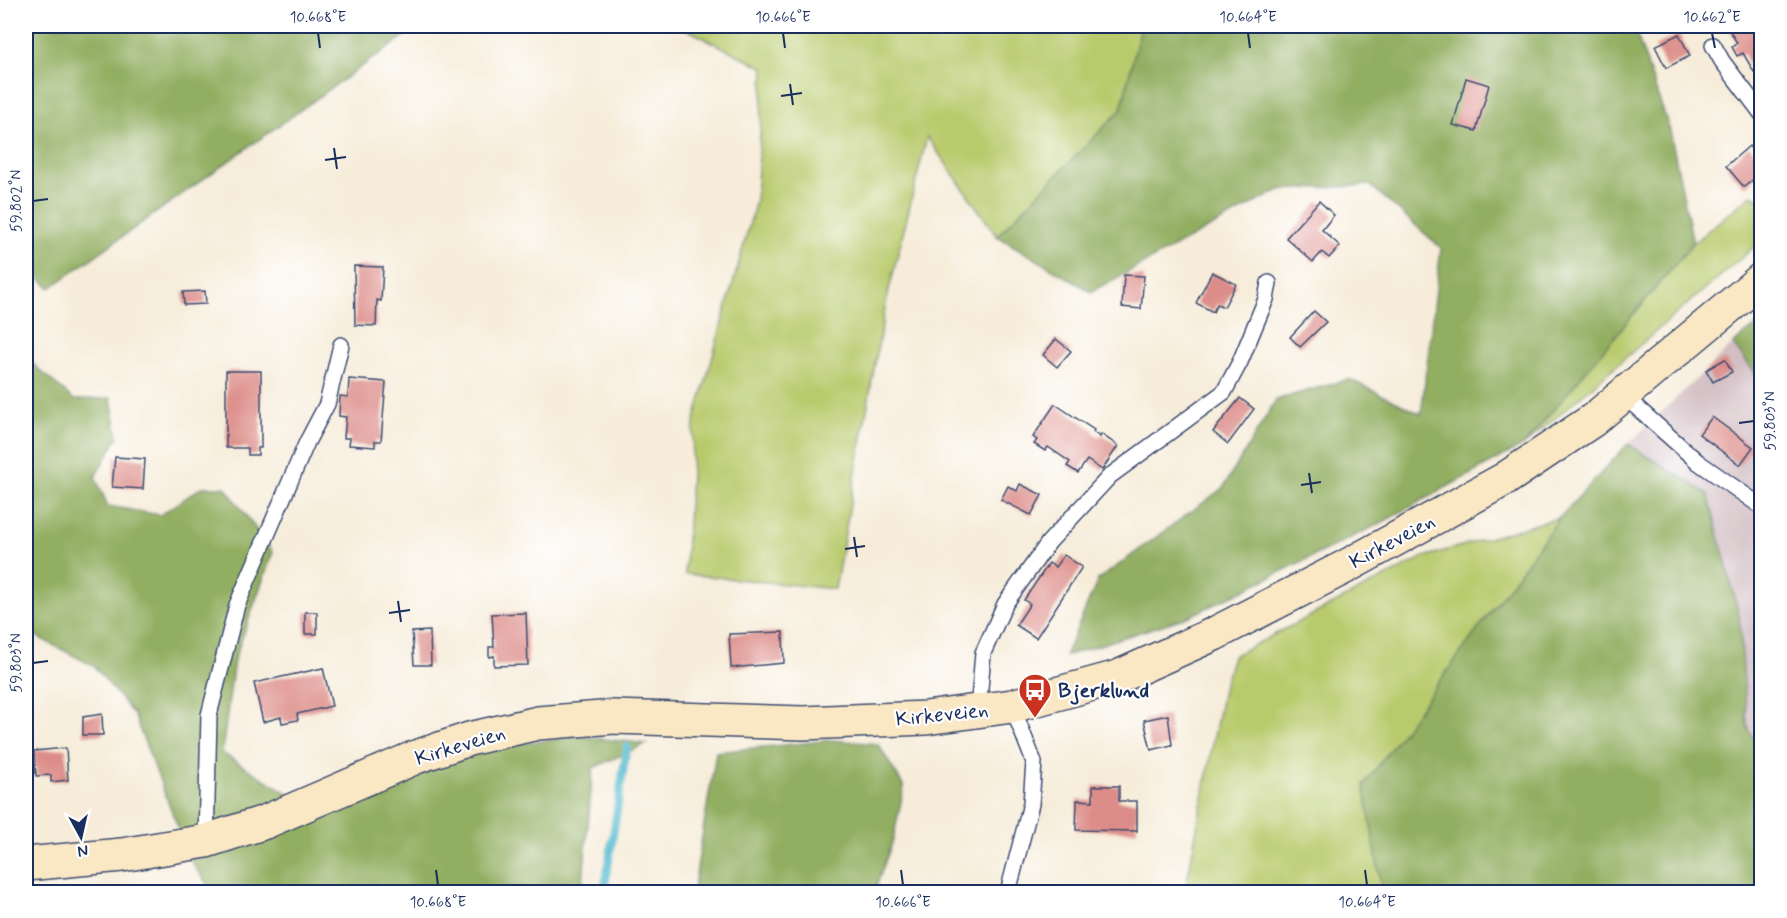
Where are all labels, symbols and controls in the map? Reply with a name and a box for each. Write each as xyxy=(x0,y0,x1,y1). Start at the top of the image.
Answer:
text: 10.668°E xyxy=(290,8,347,28)
text: 10.666°E xyxy=(755,8,811,28)
text: 10.664°E xyxy=(1219,8,1277,28)
text: 10.662°E xyxy=(1683,8,1741,28)
text: 59.802°N xyxy=(7,170,27,232)
text: 59.803°N xyxy=(1761,391,1781,451)
street label: Kirkeveien xyxy=(1345,508,1440,576)
text: 59.803°N xyxy=(7,633,27,693)
bus stop icon: Bjerklund xyxy=(1017,672,1053,719)
place label: Bjerklund xyxy=(1058,677,1149,705)
street label: Kirkeveien xyxy=(894,696,990,734)
street label: Kirkeveien xyxy=(412,719,509,773)
north arrow xyxy=(51,807,111,867)
text: N xyxy=(76,839,90,862)
text: 10.668°E xyxy=(410,893,467,913)
text: 10.666°E xyxy=(875,893,931,913)
text: 10.664°E xyxy=(1338,893,1396,913)

